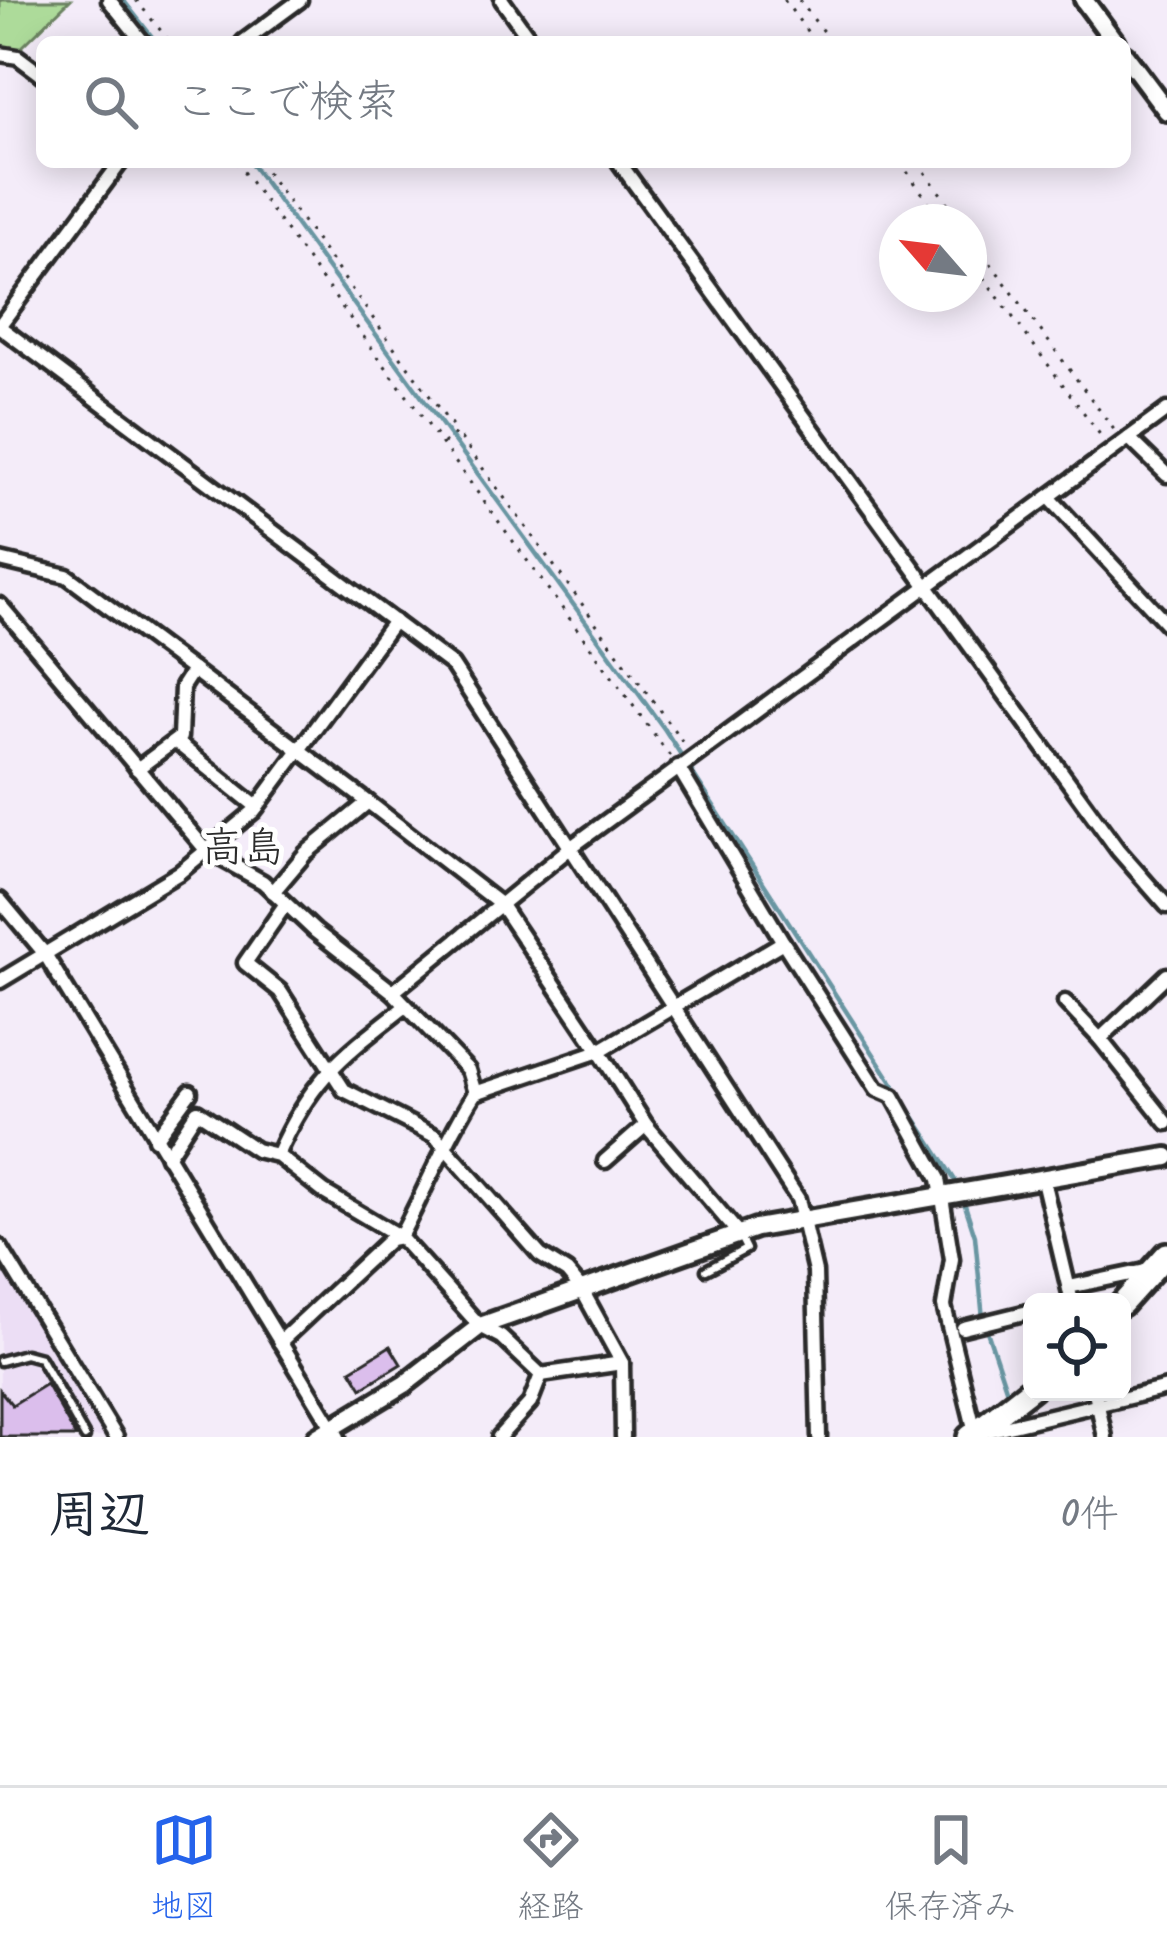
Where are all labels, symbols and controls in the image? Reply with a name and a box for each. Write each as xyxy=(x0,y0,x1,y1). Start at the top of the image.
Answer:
search box xyxy=(36,36,1131,168)
text: ここで検索 xyxy=(174,68,399,140)
icon: search xyxy=(78,69,144,135)
north arrow xyxy=(879,204,987,312)
district label: 高島 xyxy=(201,816,285,883)
map controls xyxy=(1023,1293,1131,1401)
button: locate xyxy=(1023,1293,1131,1401)
text: 周辺 xyxy=(48,1477,150,1558)
text: 0件 xyxy=(1060,1486,1119,1548)
tab: 地図 xyxy=(151,1807,217,1935)
tab: 経路 xyxy=(518,1807,584,1935)
tab: 保存済み xyxy=(885,1807,1017,1935)

